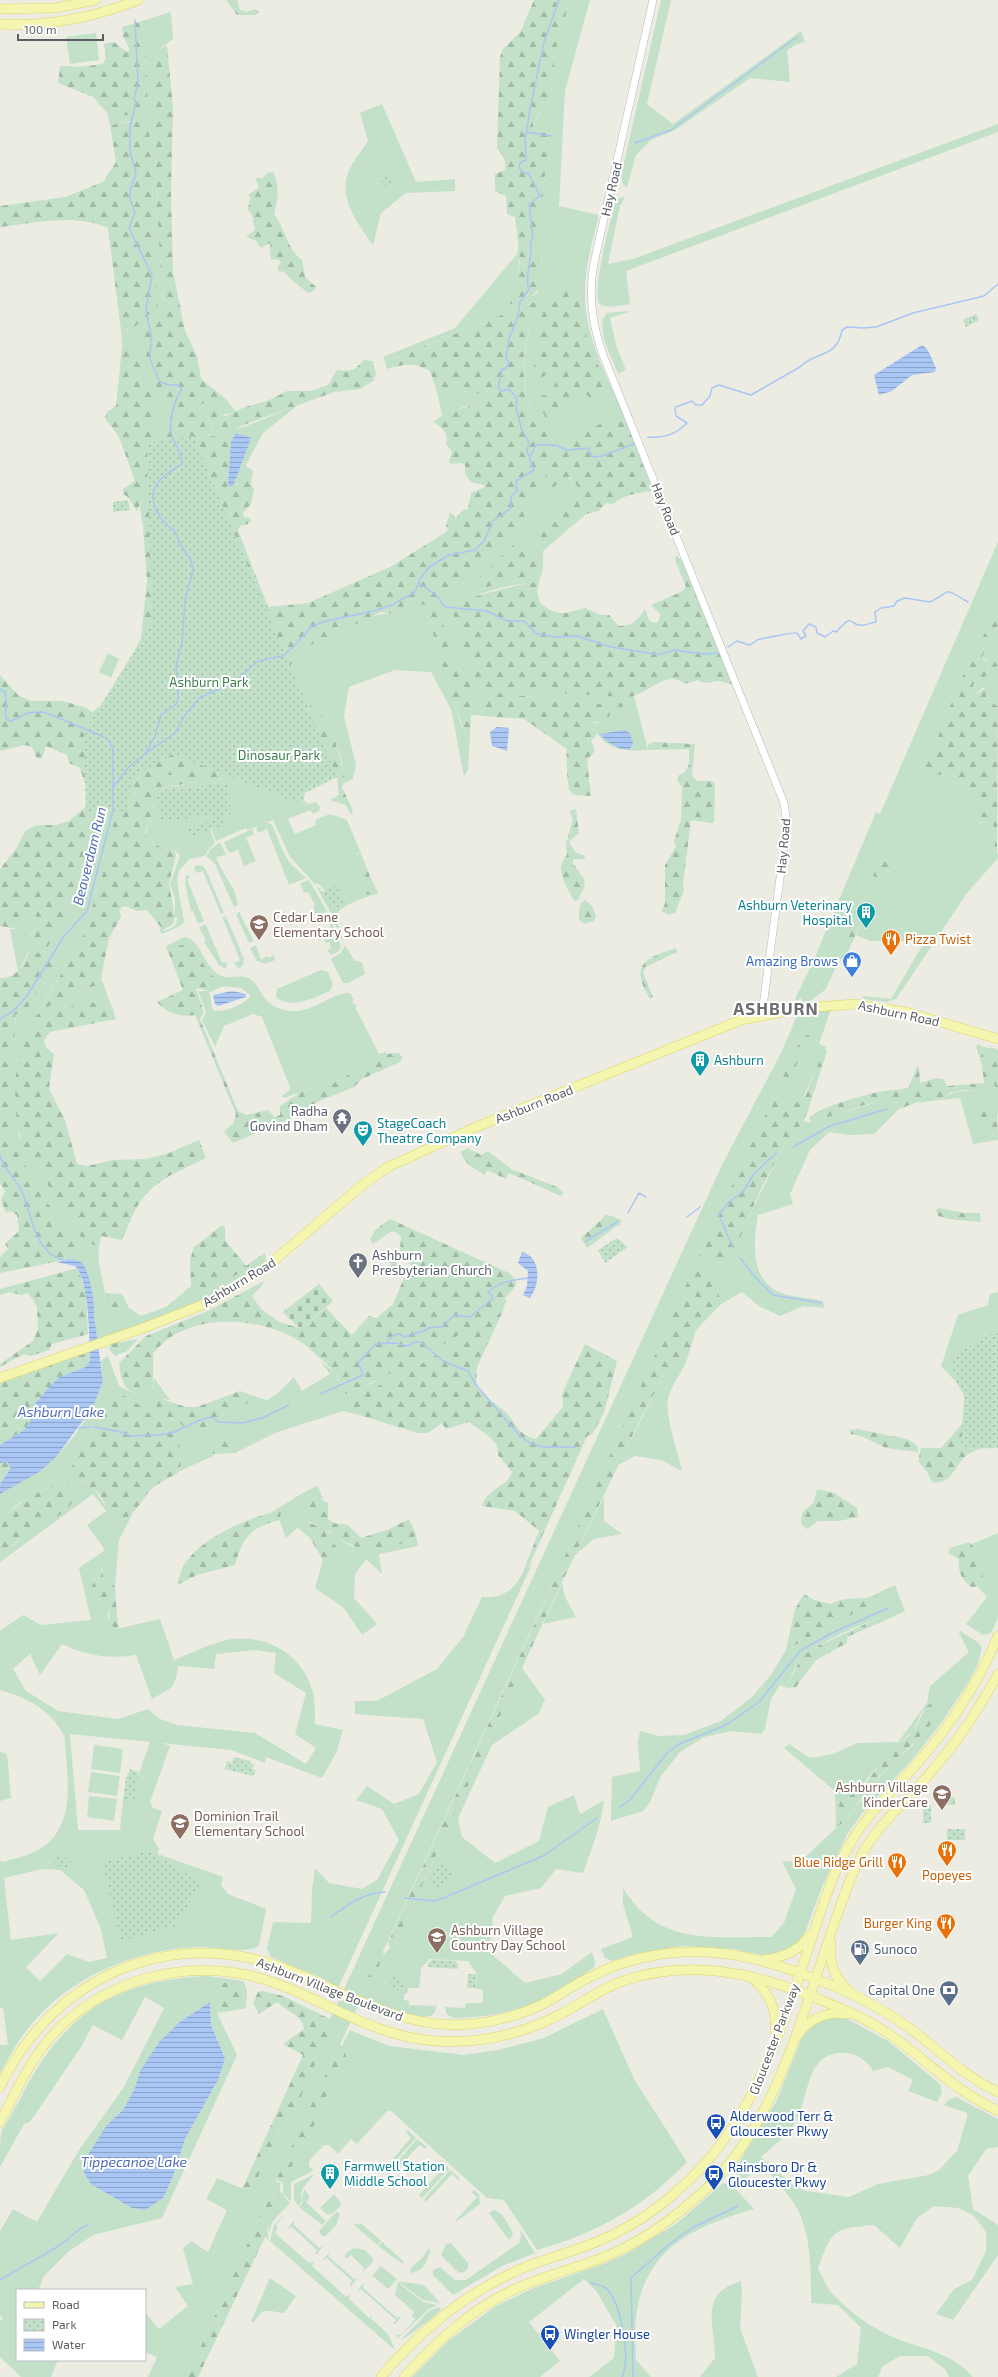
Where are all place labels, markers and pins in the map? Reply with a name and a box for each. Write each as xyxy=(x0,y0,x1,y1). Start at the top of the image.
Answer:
place label: Ashburn Veterinary Hospital xyxy=(738,897,852,928)
building icon: Ashburn Veterinary Hospital xyxy=(855,901,877,929)
place label: Cedar Lane Elementary School xyxy=(273,909,384,940)
school or university icon: Cedar Lane Elementary School xyxy=(248,913,270,941)
restaurant icon: Pizza Twist xyxy=(880,928,902,956)
place label: Pizza Twist xyxy=(905,931,971,947)
shop icon: Amazing Brows xyxy=(841,950,863,978)
place label: Amazing Brows xyxy=(746,953,838,969)
building icon: Ashburn xyxy=(689,1049,711,1077)
place label: Ashburn xyxy=(714,1052,764,1068)
place label: Radha Govind Dham xyxy=(250,1103,328,1134)
temple icon: Radha Govind Dham xyxy=(331,1107,353,1135)
place label: StageCoach Theatre Company xyxy=(377,1115,482,1146)
theatre icon: StageCoach Theatre Company xyxy=(352,1119,374,1147)
place label: Ashburn Presbyterian Church xyxy=(372,1247,492,1278)
church icon: Ashburn Presbyterian Church xyxy=(347,1251,369,1279)
place label: Ashburn Village KinderCare xyxy=(835,1779,928,1810)
school or university icon: Ashburn Village KinderCare xyxy=(931,1783,953,1811)
place label: Dominion Trail Elementary School xyxy=(194,1808,305,1839)
school or university icon: Dominion Trail Elementary School xyxy=(169,1812,191,1840)
restaurant icon: Popeyes xyxy=(936,1839,958,1867)
restaurant icon: Blue Ridge Grill xyxy=(886,1851,908,1879)
place label: Blue Ridge Grill xyxy=(794,1854,883,1870)
place label: Popeyes xyxy=(922,1867,972,1883)
restaurant icon: Burger King xyxy=(935,1912,957,1940)
place label: Burger King xyxy=(864,1915,932,1931)
place label: Ashburn Village Country Day School xyxy=(451,1922,566,1953)
school or university icon: Ashburn Village Country Day School xyxy=(426,1926,448,1954)
fuel station icon: Sunoco xyxy=(849,1938,871,1966)
place label: Sunoco xyxy=(874,1941,917,1957)
bank icon: Capital One xyxy=(938,1979,960,2007)
place label: Capital One xyxy=(868,1982,935,1998)
place label: Alderwood Terr & Gloucester Pkwy xyxy=(730,2108,833,2139)
bus stop icon: Alderwood Terr & Gloucester Pkwy xyxy=(705,2112,727,2140)
place label: Farmwell Station Middle School xyxy=(344,2158,445,2189)
place label: Rainsboro Dr & Gloucester Pkwy xyxy=(728,2159,826,2190)
building icon: Farmwell Station Middle School xyxy=(319,2162,341,2190)
bus stop icon: Rainsboro Dr & Gloucester Pkwy xyxy=(703,2163,725,2191)
bus stop icon: Wingler House xyxy=(539,2323,561,2351)
place label: Wingler House xyxy=(564,2326,650,2342)

